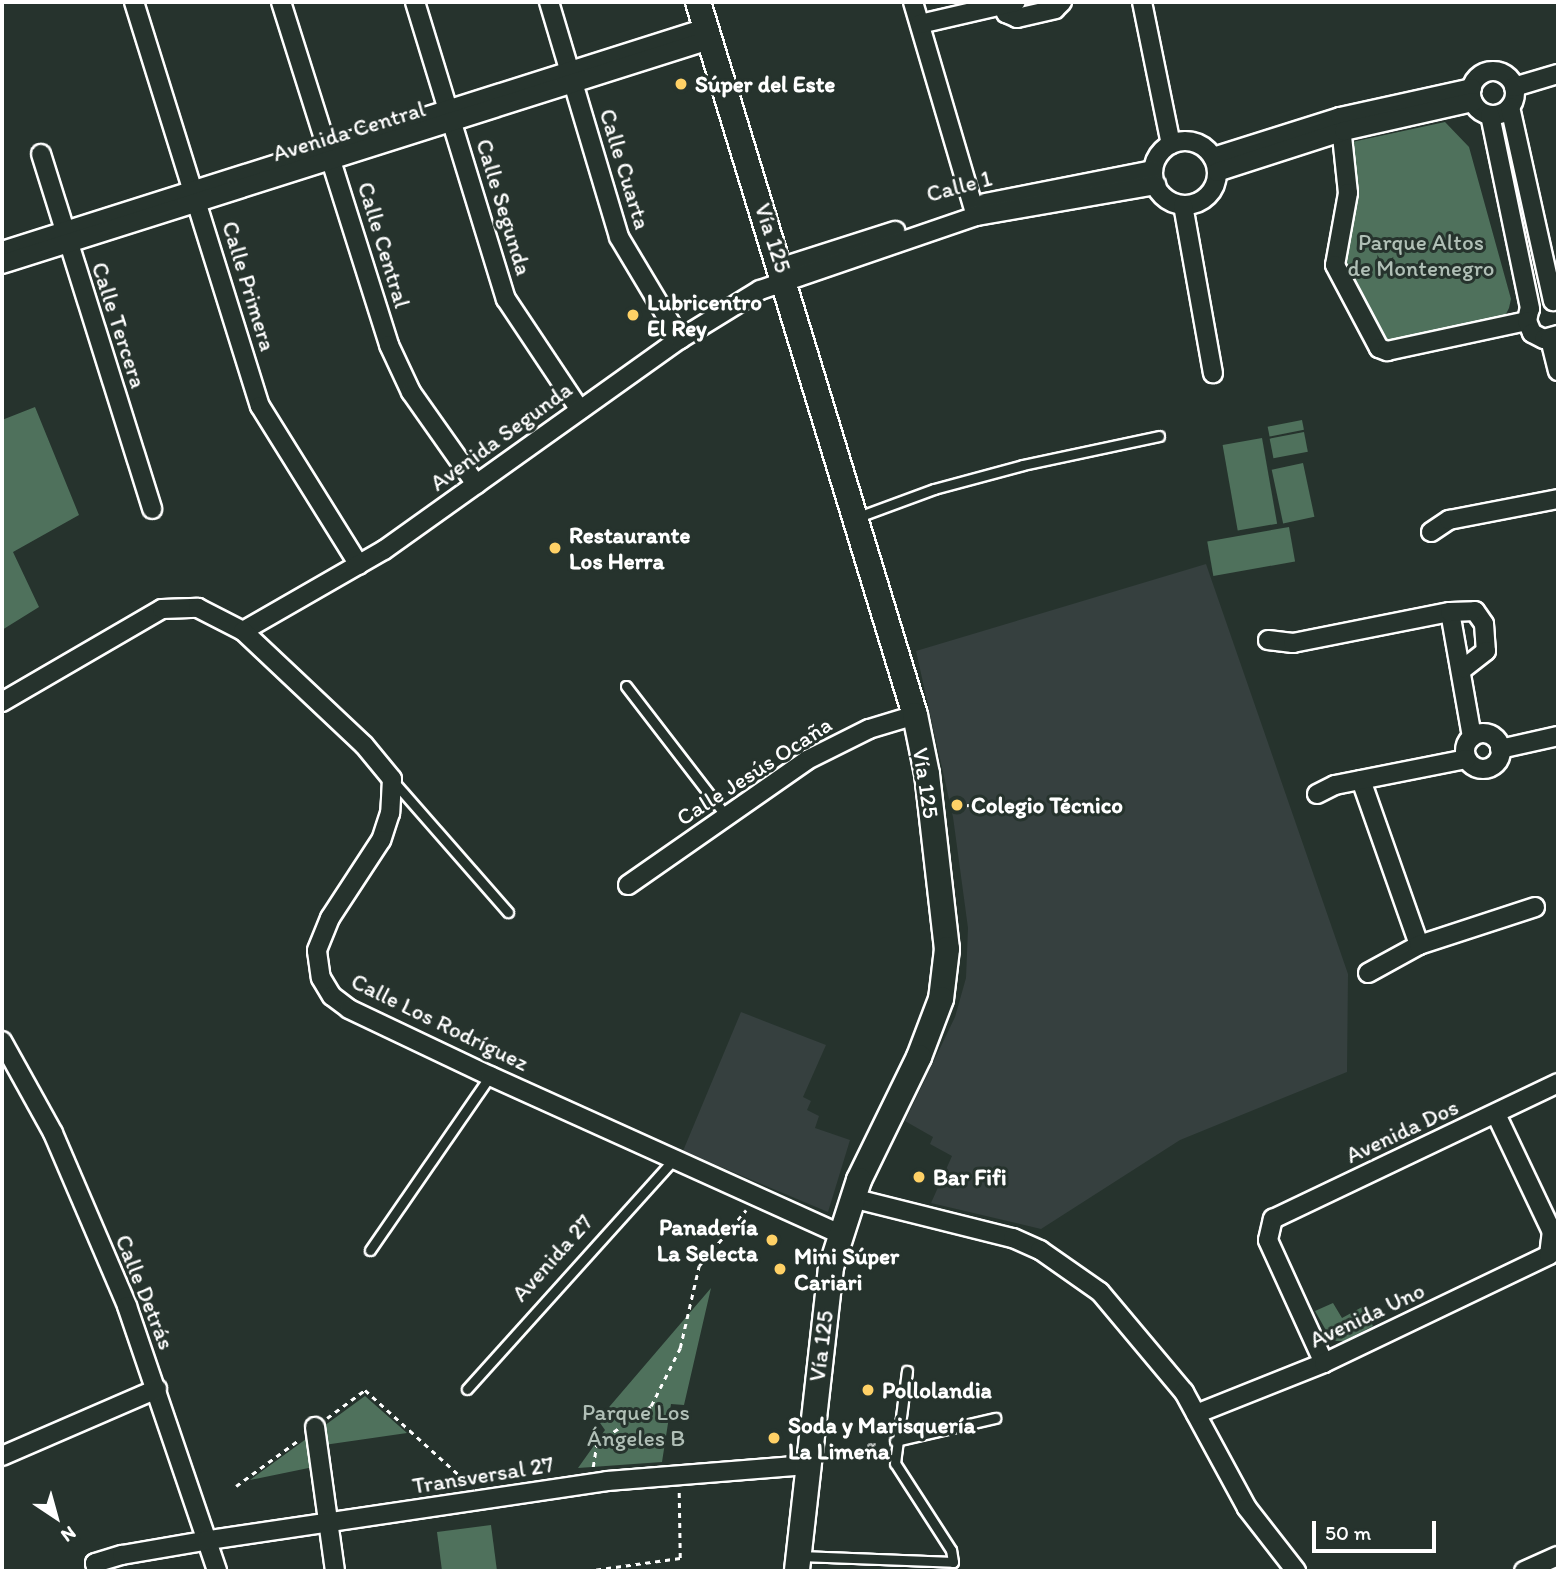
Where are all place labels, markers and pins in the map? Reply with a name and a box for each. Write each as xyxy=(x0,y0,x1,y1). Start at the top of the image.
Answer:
place label: Súper del Este xyxy=(695,70,835,98)
marker: Súper del Este xyxy=(673,76,689,92)
place label: Lubricentro El Rey xyxy=(647,288,762,342)
marker: Lubricentro El Rey xyxy=(625,307,641,323)
place label: Restaurante Los Herra xyxy=(569,521,690,575)
marker: Restaurante Los Herra xyxy=(547,540,563,556)
place label: Colegio Técnico xyxy=(971,791,1122,819)
marker: Colegio Técnico xyxy=(949,797,965,813)
place label: Bar Fifi xyxy=(933,1163,1006,1191)
marker: Bar Fifi xyxy=(911,1169,927,1185)
place label: Panadería La Selecta xyxy=(657,1213,758,1267)
marker: Panadería La Selecta xyxy=(764,1232,780,1248)
place label: Mini Súper Cariari xyxy=(794,1242,899,1296)
marker: Mini Súper Cariari xyxy=(772,1261,788,1277)
place label: Pollolandia xyxy=(882,1376,992,1404)
marker: Pollolandia xyxy=(860,1382,876,1398)
place label: Soda y Marisquería La Limeña xyxy=(788,1411,975,1465)
marker: Soda y Marisquería La Limeña xyxy=(766,1430,782,1446)

